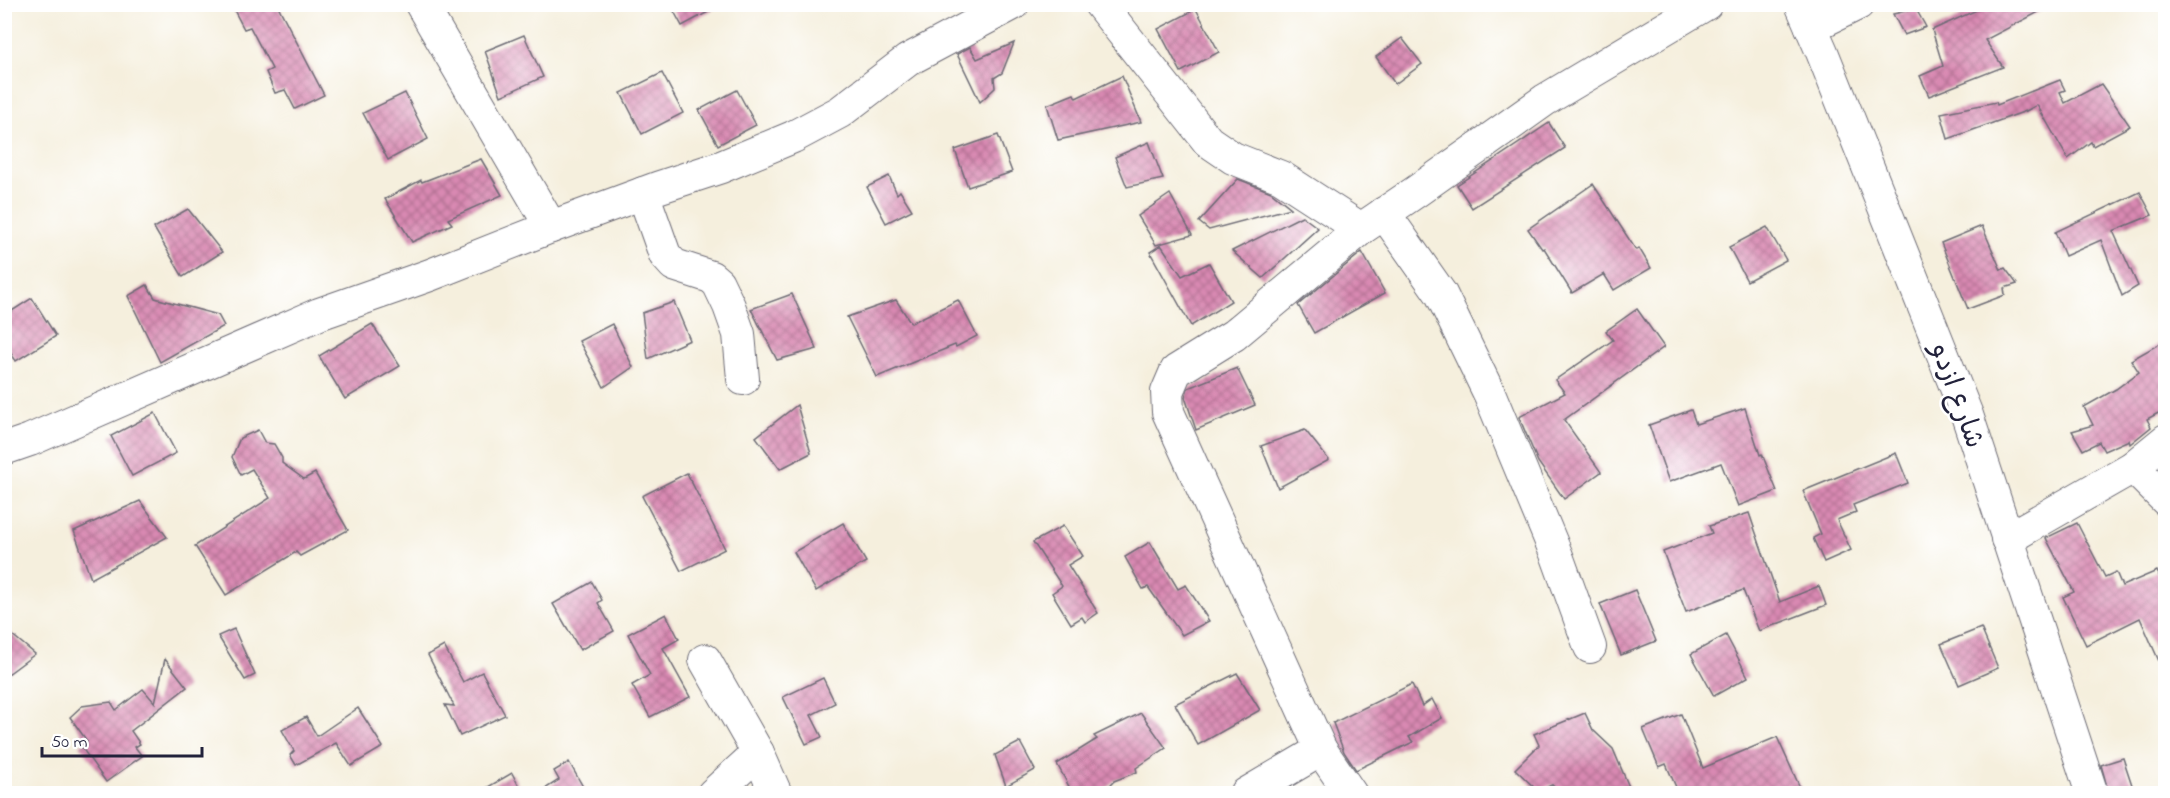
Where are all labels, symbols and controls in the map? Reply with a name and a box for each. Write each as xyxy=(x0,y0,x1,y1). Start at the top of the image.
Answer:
street label: شارع ازدو xyxy=(1918,337,1993,454)
scale bar xyxy=(42,720,202,758)
text: 50 m xyxy=(51,730,88,756)

